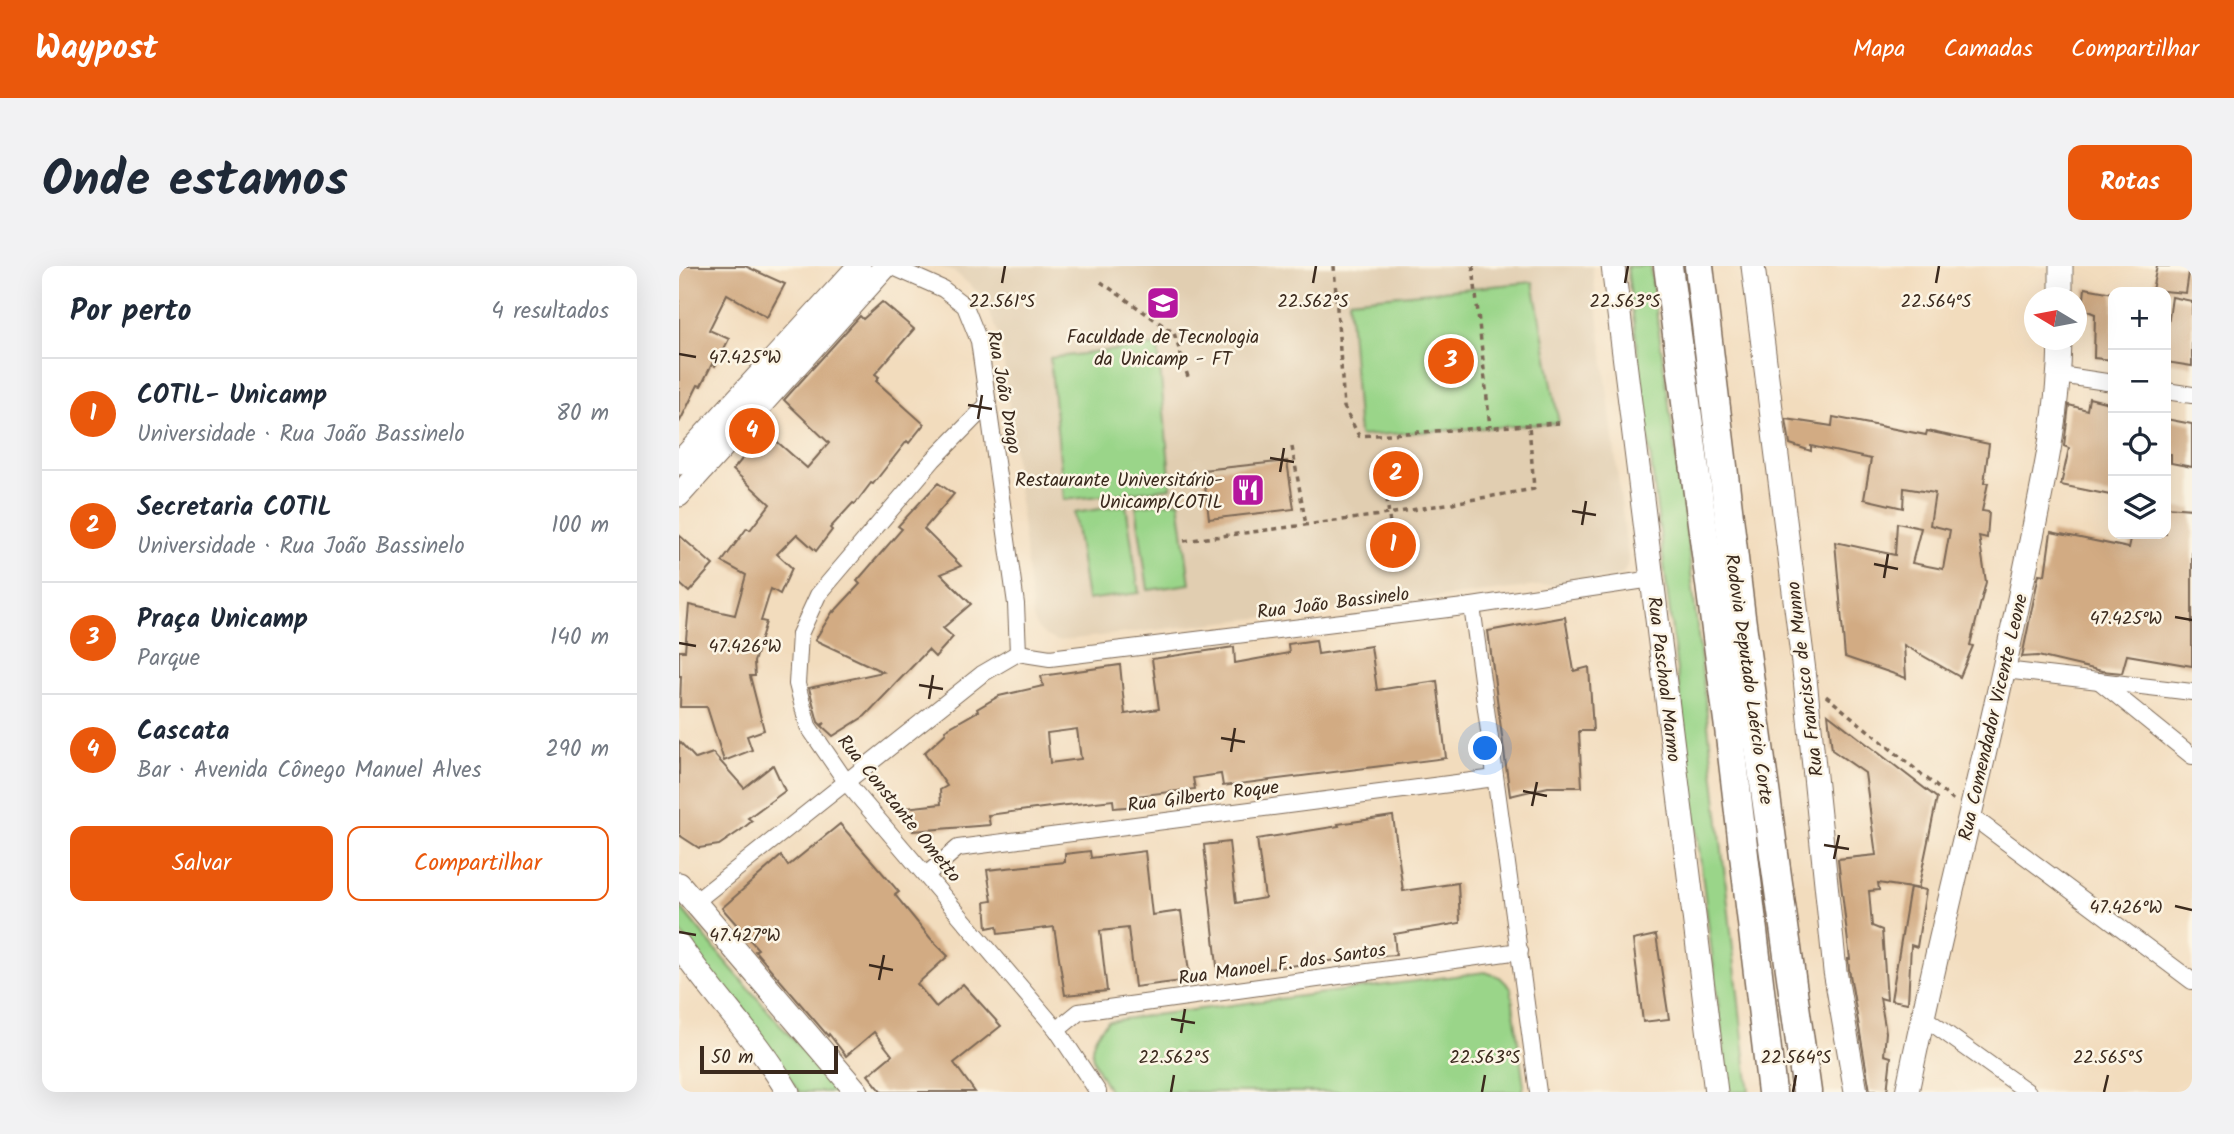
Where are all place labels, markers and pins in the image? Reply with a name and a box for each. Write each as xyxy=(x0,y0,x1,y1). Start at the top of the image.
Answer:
school or university icon: Faculdade de Tecnologia da Unicamp - FT xyxy=(1144,284,1182,322)
place label: Faculdade de Tecnologia da Unicamp - FT xyxy=(1067,323,1259,375)
pin: 3 xyxy=(1428,335,1474,387)
pin: 4 xyxy=(729,405,775,457)
pin: 2 xyxy=(1373,448,1419,500)
place label: Restaurante Universitário- Unicamp/COTIL xyxy=(1015,466,1223,518)
restaurant icon: Restaurante Universitário- Unicamp/COTIL xyxy=(1229,471,1267,509)
pin: 1 xyxy=(1370,519,1416,571)

